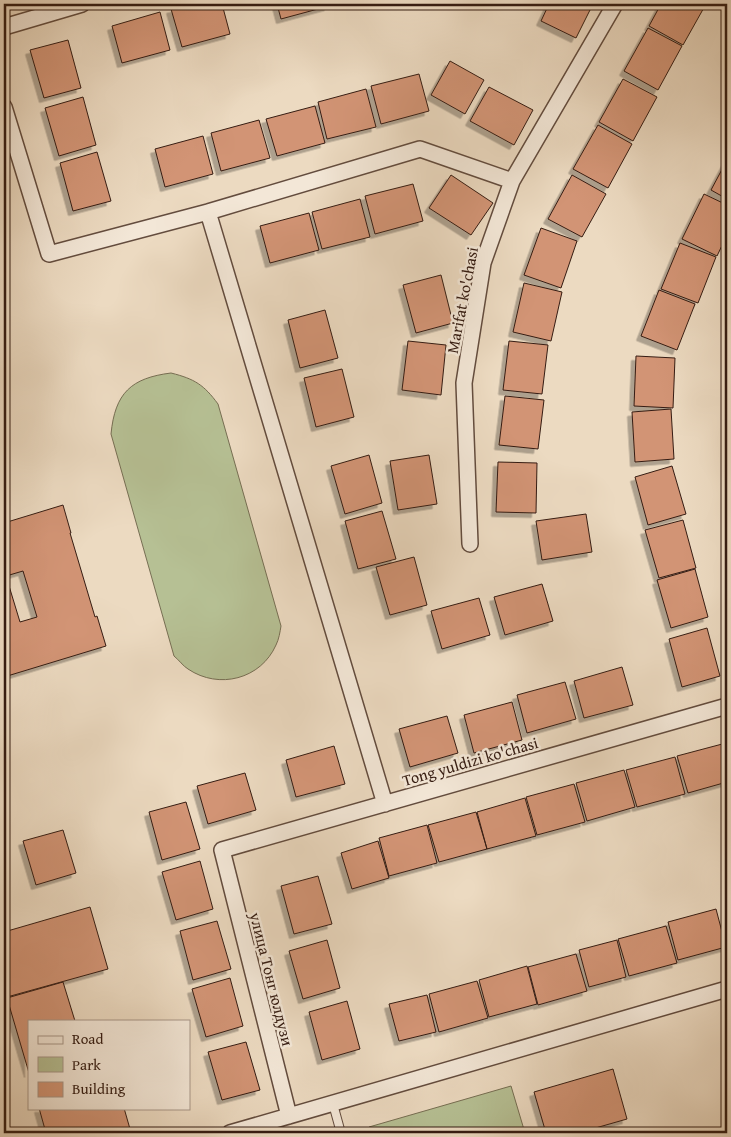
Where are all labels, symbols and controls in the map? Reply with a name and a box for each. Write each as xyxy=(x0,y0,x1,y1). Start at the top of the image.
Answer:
street label: Marifat ko'chasi xyxy=(440,244,484,355)
street label: Tong yuldizi ko'chasi xyxy=(399,730,541,792)
street label: улица Тонг юлдузи xyxy=(244,909,300,1049)
legend xyxy=(28,1020,190,1110)
text: Road xyxy=(72,1028,103,1049)
text: Park xyxy=(72,1054,101,1075)
text: Building xyxy=(72,1078,126,1099)

